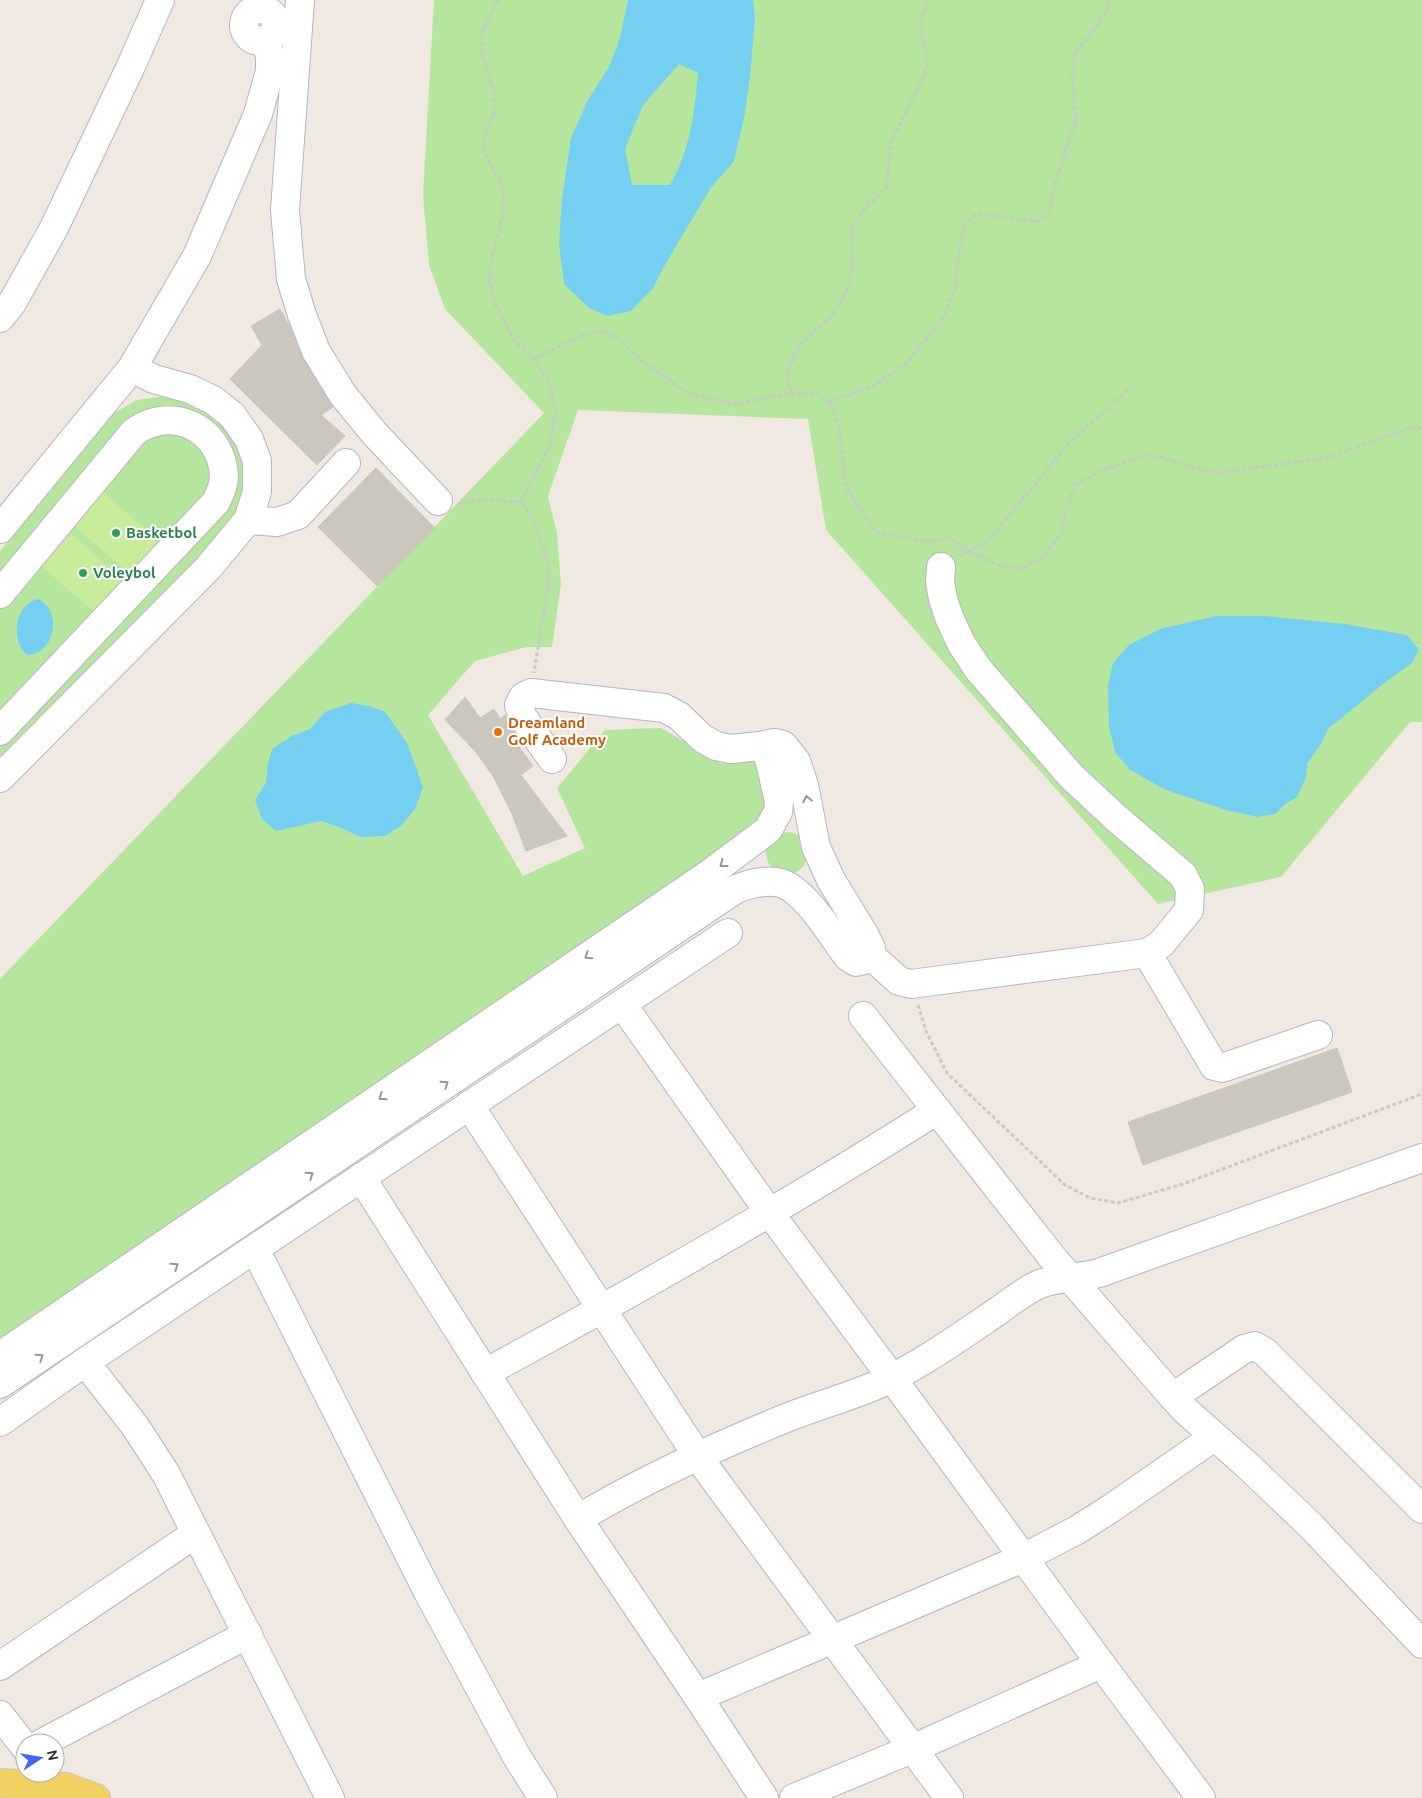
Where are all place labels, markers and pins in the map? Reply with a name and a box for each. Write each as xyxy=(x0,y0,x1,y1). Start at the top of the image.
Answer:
place label: Basketbol xyxy=(126,524,197,541)
marker: Basketbol xyxy=(110,527,122,539)
place label: Voleybol xyxy=(93,564,156,581)
marker: Voleybol xyxy=(77,567,89,579)
place label: Dreamland Golf Academy xyxy=(508,714,606,748)
marker: Dreamland Golf Academy xyxy=(492,726,504,738)

